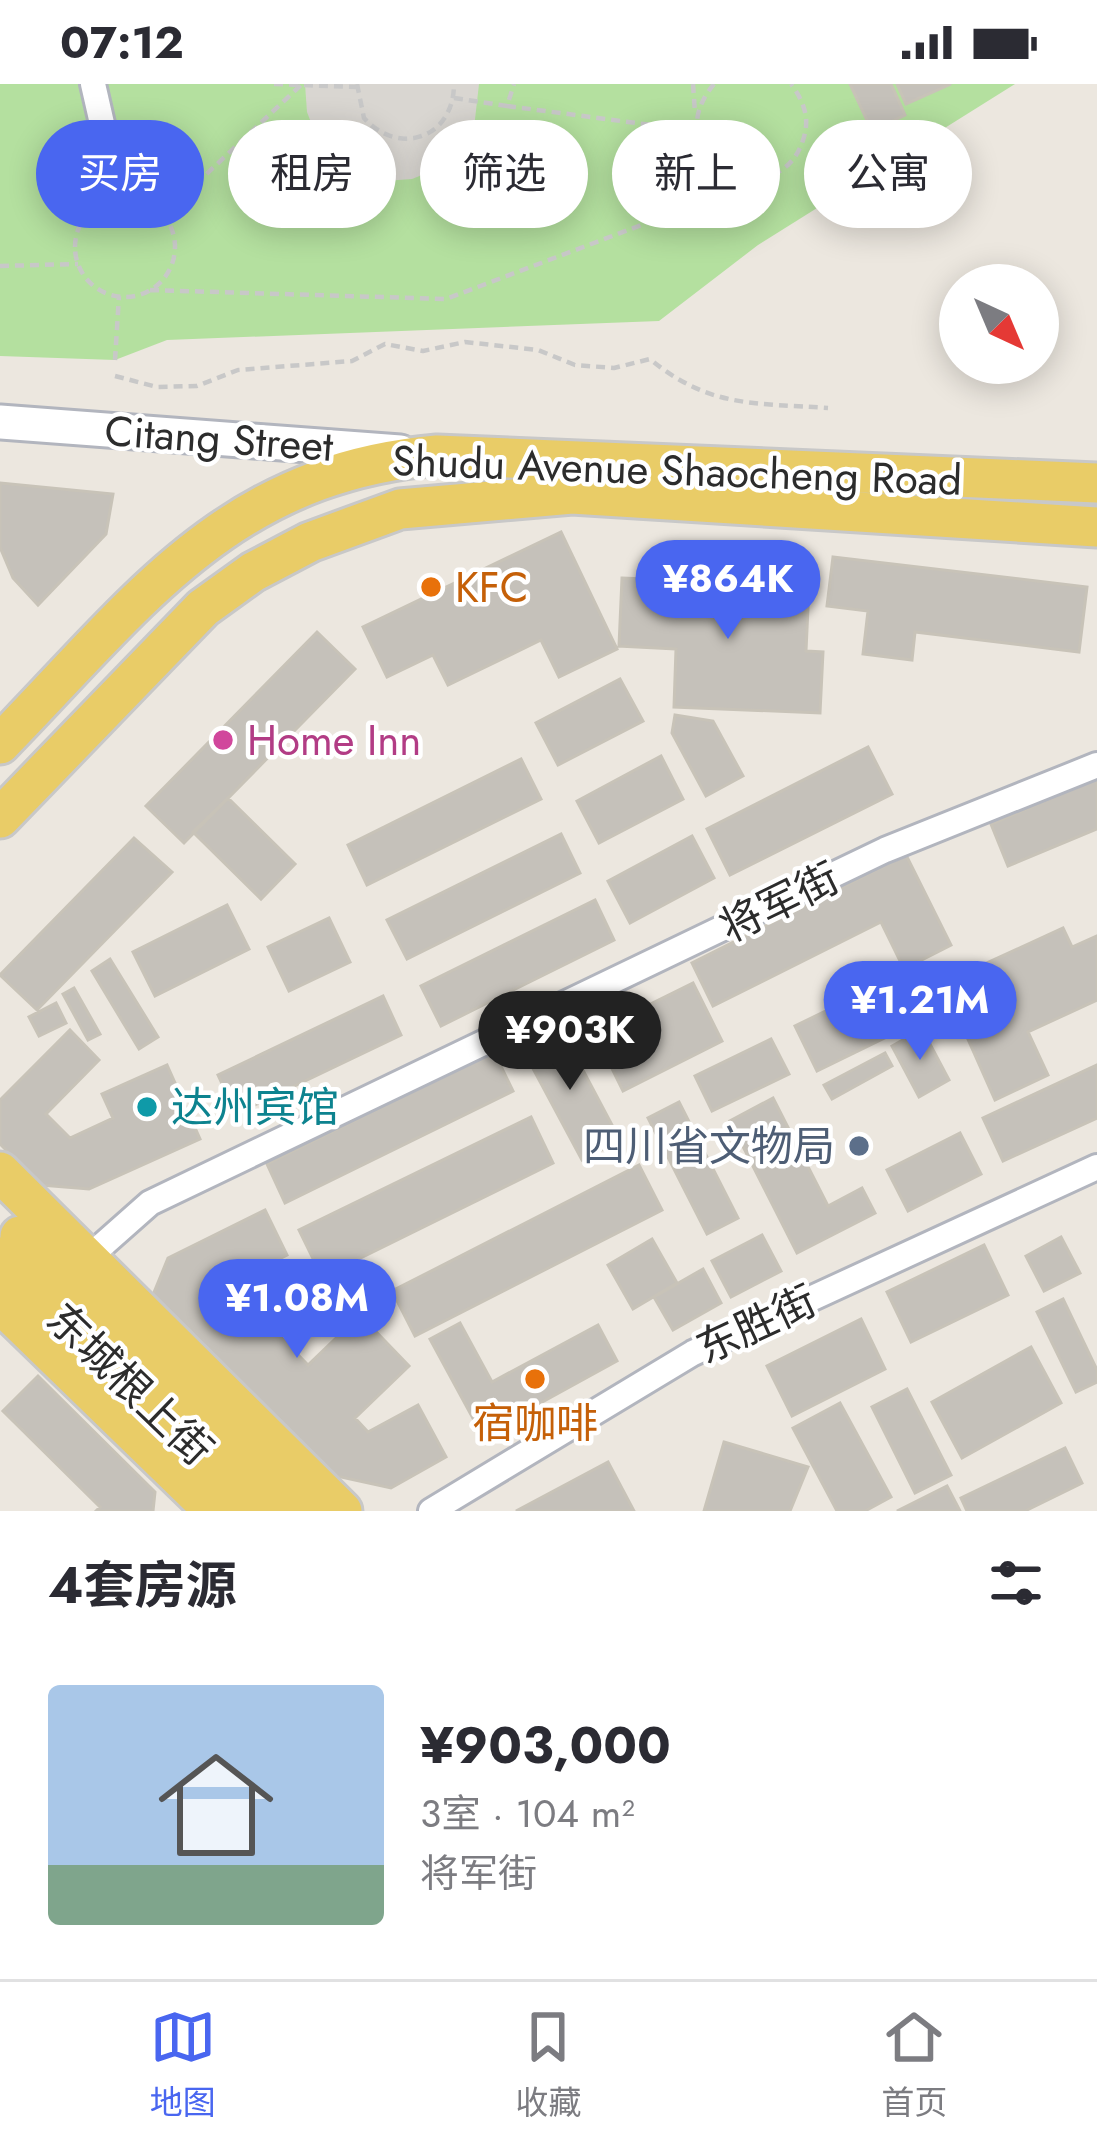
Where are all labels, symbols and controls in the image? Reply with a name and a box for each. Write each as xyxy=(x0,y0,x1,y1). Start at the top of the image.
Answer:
text: 07:12 xyxy=(60,10,184,75)
chip: 买房 xyxy=(36,120,204,228)
chip: 租房 xyxy=(228,120,396,228)
chip: 筛选 xyxy=(420,120,588,228)
chip: 新上 xyxy=(612,120,780,228)
chip: 公寓 xyxy=(804,120,972,228)
north arrow xyxy=(939,264,1059,384)
map controls xyxy=(939,264,1059,384)
street label: Citang Street xyxy=(103,400,335,477)
street label: Shudu Avenue Shaocheng Road xyxy=(391,430,963,511)
pin: ¥864K xyxy=(644,540,812,642)
text: ¥864K xyxy=(662,550,794,607)
place label: KFC xyxy=(455,557,529,618)
marker: KFC xyxy=(418,574,444,600)
place label: Home Inn xyxy=(247,710,421,771)
marker: Home Inn xyxy=(210,727,236,753)
street label: 将军街 xyxy=(709,847,849,957)
pin: ¥1.21M xyxy=(822,961,1018,1063)
text: ¥1.21M xyxy=(851,971,989,1028)
pin: ¥903K xyxy=(486,991,654,1093)
text: ¥903K xyxy=(505,1001,635,1058)
place label: 达州宾馆 xyxy=(171,1077,339,1138)
marker: 达州宾馆 xyxy=(134,1094,160,1120)
place label: 四川省文物局 xyxy=(583,1116,835,1177)
marker: 四川省文物局 xyxy=(846,1133,872,1159)
pin: ¥1.08M xyxy=(199,1259,395,1361)
text: ¥1.08M xyxy=(225,1269,369,1326)
street label: 东胜街 xyxy=(686,1270,826,1379)
street label: 东城根上街 xyxy=(33,1289,226,1479)
marker: 宿咖啡 xyxy=(522,1366,548,1392)
place label: 宿咖啡 xyxy=(472,1393,598,1454)
text: 4套房源 xyxy=(48,1548,237,1622)
icon: filters xyxy=(983,1550,1049,1616)
text: ¥903,000 xyxy=(420,1708,671,1782)
icon: home xyxy=(144,1733,288,1877)
text: 3室 · 104 m² xyxy=(420,1785,635,1842)
text: 将军街 xyxy=(420,1845,537,1902)
tab: 地图 xyxy=(150,2004,216,2126)
tab: 收藏 xyxy=(515,2004,581,2126)
tab: 首页 xyxy=(881,2004,947,2126)

